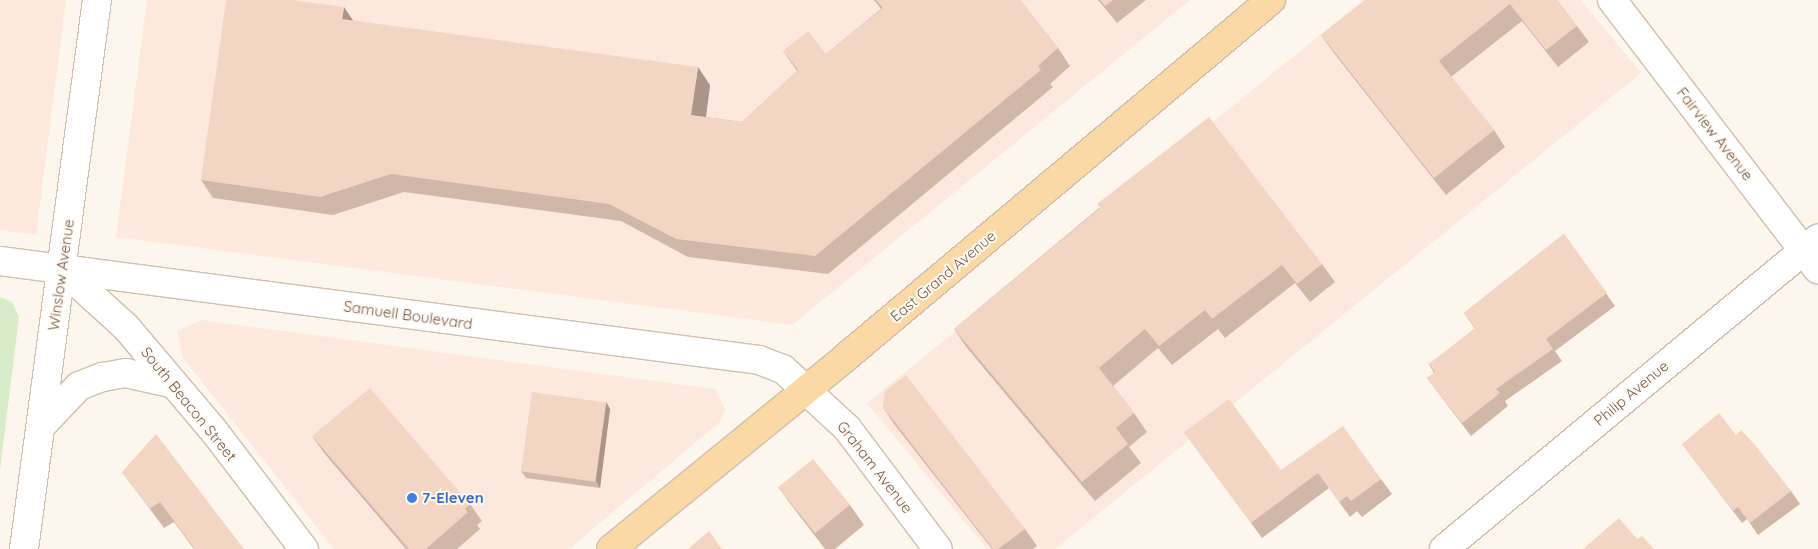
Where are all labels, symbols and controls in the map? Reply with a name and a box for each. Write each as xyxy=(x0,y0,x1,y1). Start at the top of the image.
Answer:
street label: Fairview Avenue xyxy=(1673,84,1757,184)
street label: Winslow Avenue xyxy=(44,218,78,332)
street label: East Grand Avenue xyxy=(887,227,999,325)
street label: Samuell Boulevard xyxy=(342,297,474,333)
street label: South Beacon Street xyxy=(137,343,241,465)
street label: Philip Avenue xyxy=(1590,357,1672,429)
street label: Graham Avenue xyxy=(833,417,917,517)
place label: 7-Eleven xyxy=(422,489,484,507)
marker: 7-Eleven xyxy=(406,492,418,504)

